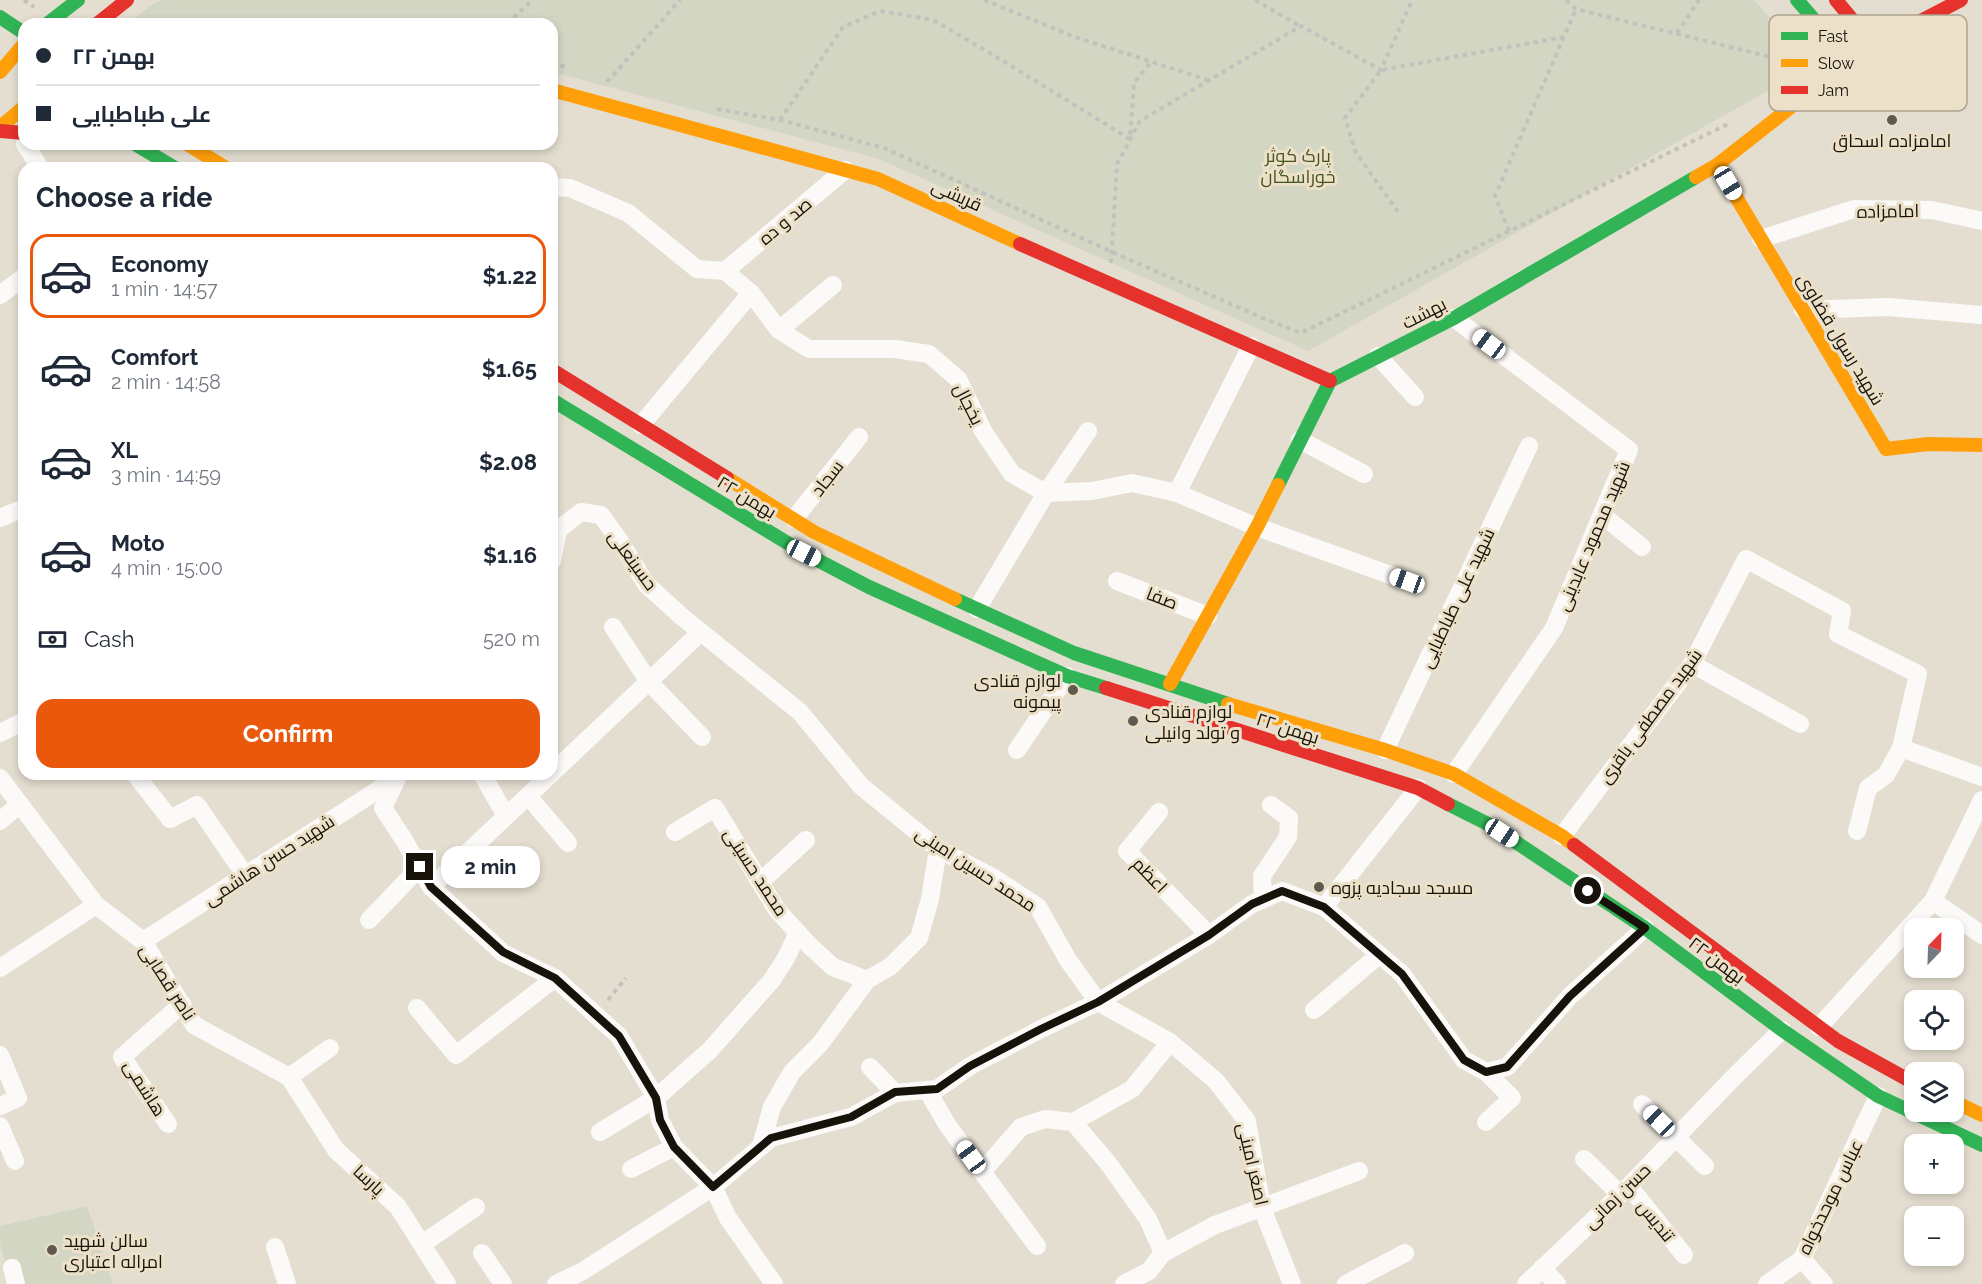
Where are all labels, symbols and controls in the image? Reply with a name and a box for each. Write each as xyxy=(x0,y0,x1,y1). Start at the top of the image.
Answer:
legend xyxy=(1769,15,1967,111)
text: Fast xyxy=(1818,27,1849,46)
text: ۲۲ بهمن xyxy=(72,43,155,69)
text: Slow xyxy=(1818,54,1854,73)
text: Jam xyxy=(1818,81,1849,100)
text: علی طباطبایی xyxy=(72,101,212,127)
marker: امامزاده اسحاق xyxy=(1885,113,1899,127)
place label: امامزاده اسحاق xyxy=(1833,130,1951,153)
park label: پارک کوثر خوراسگان xyxy=(1261,145,1335,188)
car xyxy=(1711,163,1745,203)
street label: قریشی xyxy=(928,175,985,216)
text: Choose a ride xyxy=(36,182,212,213)
street label: صد و ده xyxy=(754,193,816,250)
street label: امامزاده xyxy=(1856,200,1920,223)
icon: car xyxy=(39,249,93,303)
text: Economy xyxy=(111,251,209,277)
text: $1.22 xyxy=(482,263,537,289)
street label: شهید رسول قضاوی xyxy=(1792,269,1889,409)
text: 1 min · 14:57 xyxy=(111,277,218,301)
street label: بهشت xyxy=(1398,293,1450,334)
car xyxy=(1469,326,1509,362)
icon: car xyxy=(39,342,93,396)
text: Comfort xyxy=(111,344,198,370)
text: $1.65 xyxy=(482,356,537,382)
text: 2 min · 14:58 xyxy=(111,370,221,394)
street label: یخچال xyxy=(948,380,988,429)
icon: car xyxy=(39,435,93,489)
text: XL xyxy=(111,437,138,463)
text: $2.08 xyxy=(479,449,537,475)
street label: سجاد xyxy=(806,456,848,500)
street label: شهید محمود عابدینی xyxy=(1552,458,1635,615)
text: 3 min · 14:59 xyxy=(111,463,221,487)
street label: ۲۲ بهمن xyxy=(713,471,780,524)
street label: شهید علی طباطبایی xyxy=(1415,525,1499,672)
street label: حسینعلی xyxy=(603,526,662,595)
icon: car xyxy=(39,528,93,582)
text: Moto xyxy=(111,530,165,556)
car xyxy=(784,537,824,569)
text: $1.16 xyxy=(483,542,537,568)
text: 4 min · 15:00 xyxy=(111,556,223,580)
car xyxy=(1387,566,1427,596)
street label: صفا xyxy=(1143,583,1181,613)
icon: cash xyxy=(36,623,69,656)
text: Cash xyxy=(84,626,135,652)
text: 520 m xyxy=(483,627,540,651)
street label: شهید مصطفی باقری xyxy=(1594,645,1707,788)
place label: لوازم قنادی پیمونه xyxy=(974,670,1061,714)
marker: لوازم قنادی پیمونه xyxy=(1066,683,1080,697)
button: Confirm xyxy=(36,699,540,768)
place label: لوازم قنادی و تولد وانیلی xyxy=(1145,701,1240,744)
street label: ۲۲ بهمن xyxy=(1254,708,1322,749)
marker: لوازم قنادی و تولد وانیلی xyxy=(1126,714,1140,728)
street label: شهید حسن هاشمی xyxy=(200,810,339,911)
car xyxy=(1482,816,1522,850)
street label: محمد حسین امینی xyxy=(911,822,1040,917)
street label: محمد حسینی xyxy=(719,824,792,921)
callout: 2 min xyxy=(441,846,540,888)
route end xyxy=(406,853,433,880)
street label: اعظم xyxy=(1127,853,1172,898)
text: 2 min xyxy=(465,855,516,879)
place label: مسجد سجادیه پزوه xyxy=(1331,877,1473,900)
route start xyxy=(1574,877,1601,904)
marker: مسجد سجادیه پزوه xyxy=(1312,880,1326,894)
north arrow xyxy=(1904,918,1964,978)
map controls xyxy=(1904,918,1964,1266)
street label: ۲۲ بهمن xyxy=(1684,932,1749,989)
street label: ناصر قصابی xyxy=(135,940,200,1025)
button: locate xyxy=(1904,990,1964,1050)
street label: هاشمی xyxy=(119,1056,170,1121)
button: layers xyxy=(1904,1062,1964,1122)
car xyxy=(1640,1102,1678,1140)
street label: اصغر امینی xyxy=(1232,1121,1273,1207)
button: + xyxy=(1904,1134,1964,1194)
street label: عباس موحدخواه xyxy=(1793,1136,1868,1258)
car xyxy=(953,1137,989,1177)
street label: حسن زمانی xyxy=(1579,1159,1655,1234)
street label: پارسا xyxy=(348,1160,389,1201)
street label: تندیس xyxy=(1632,1196,1679,1247)
button: − xyxy=(1904,1206,1964,1266)
place label: سالن شهید امراله اعتباری xyxy=(64,1230,163,1273)
marker: سالن شهید امراله اعتباری xyxy=(45,1243,59,1257)

